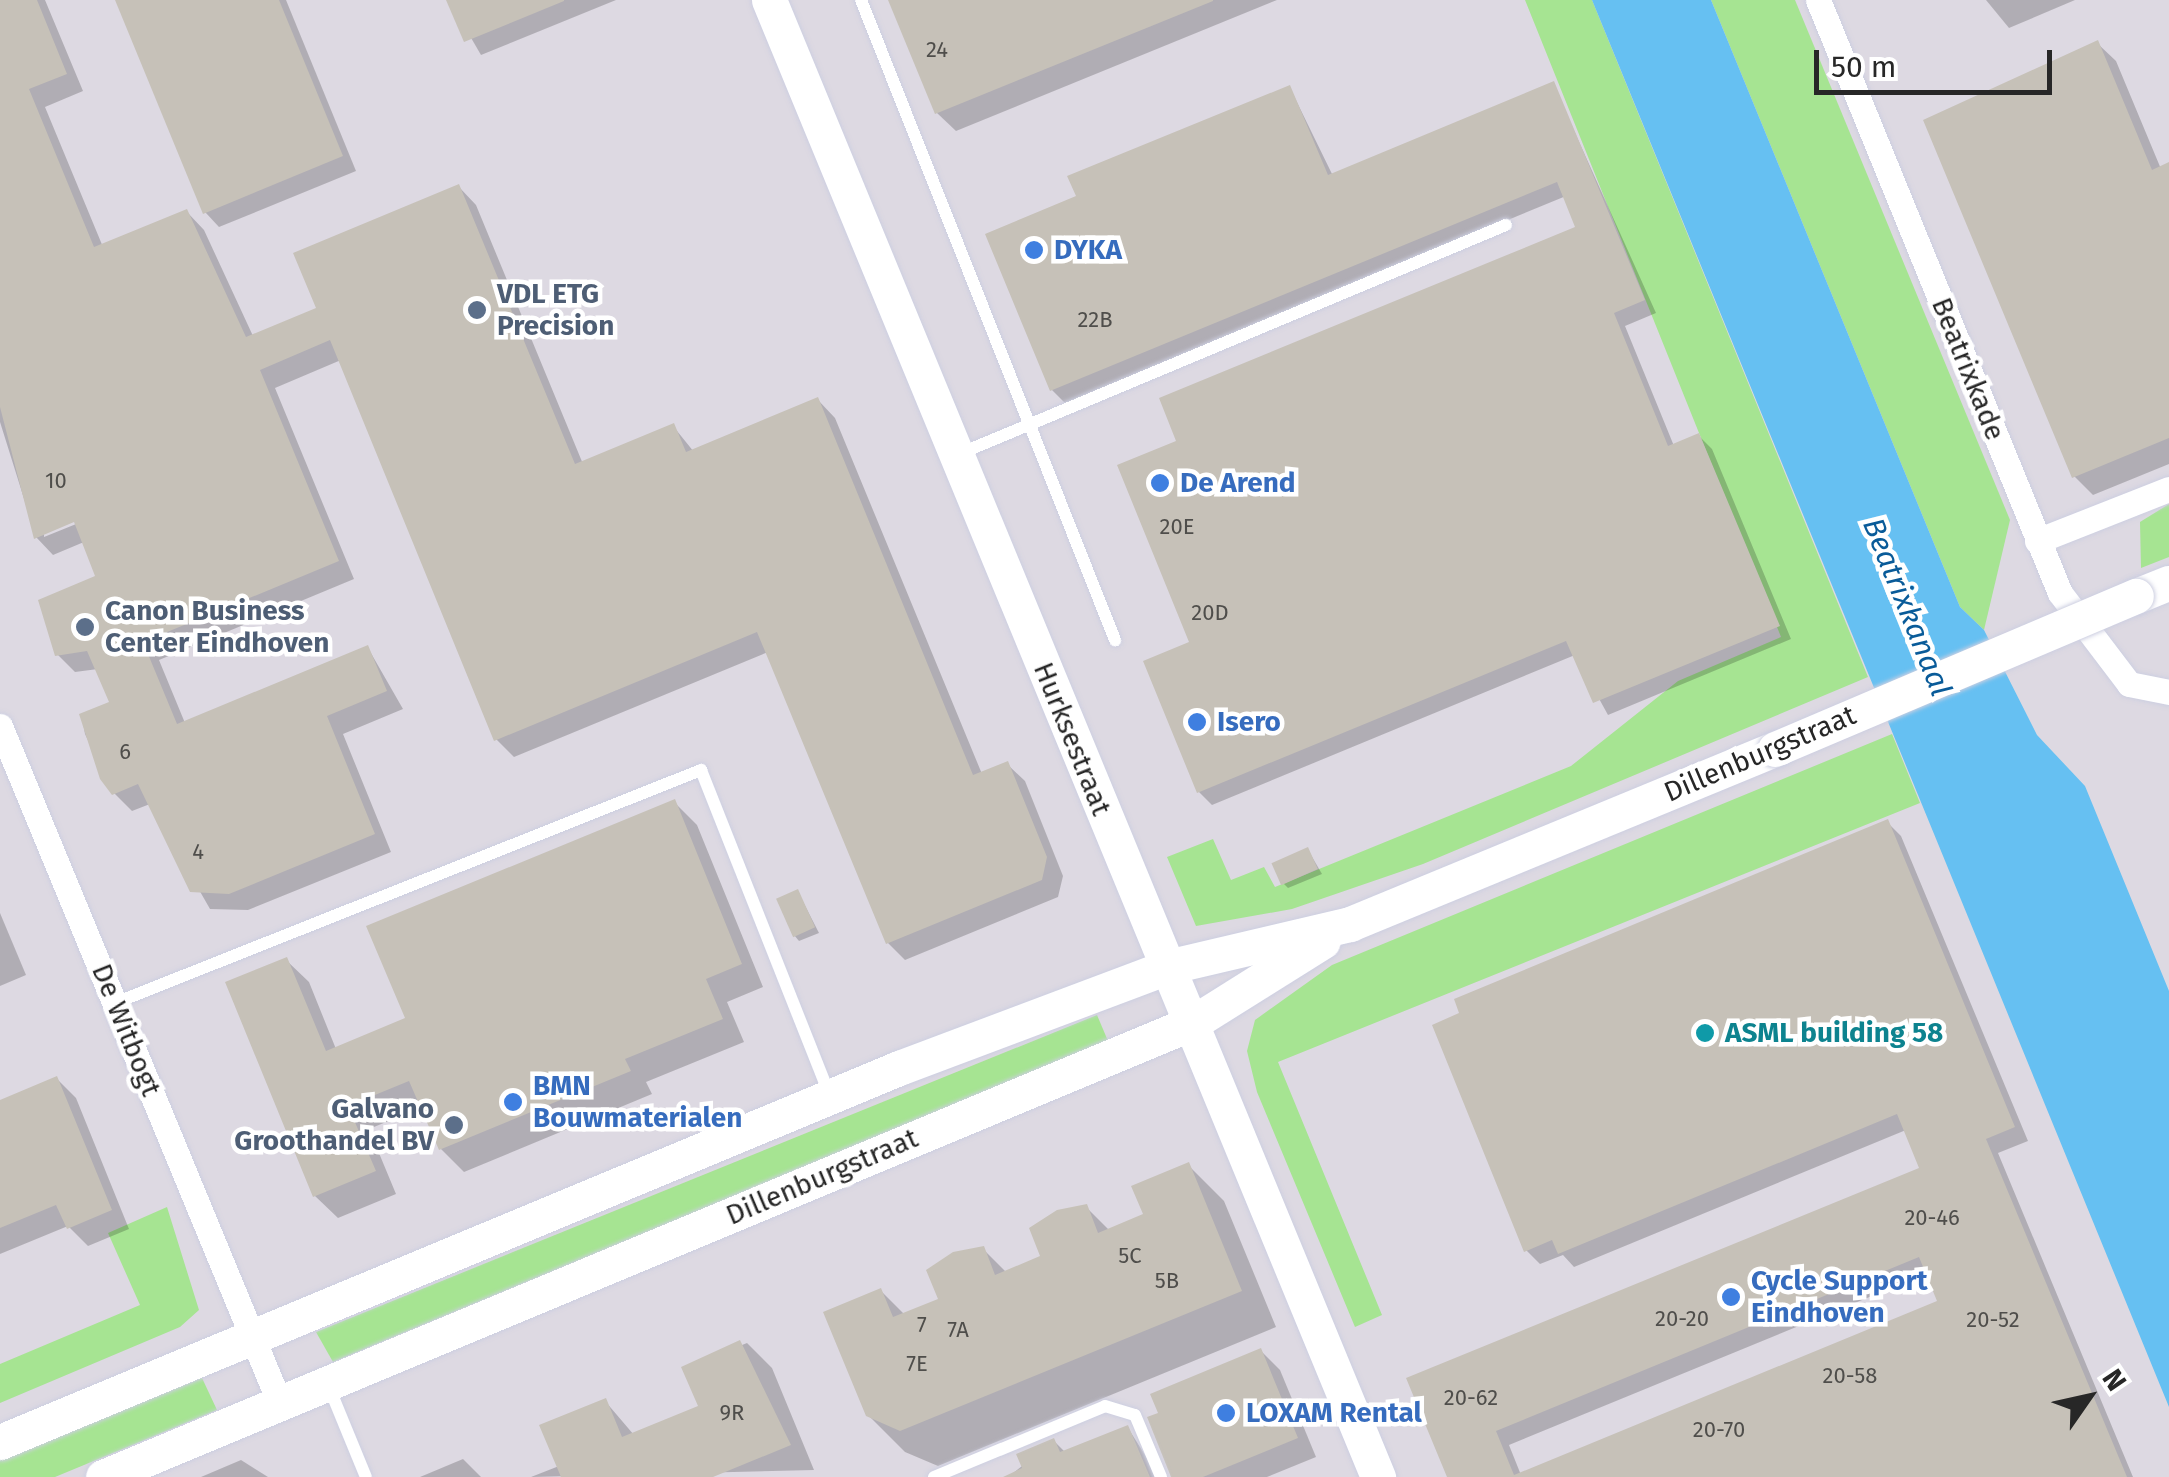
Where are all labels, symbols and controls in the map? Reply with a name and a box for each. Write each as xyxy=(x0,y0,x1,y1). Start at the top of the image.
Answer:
scale bar xyxy=(1819,30,2056,92)
house number: 24 xyxy=(926,37,948,63)
text: 50 m xyxy=(1831,49,1896,85)
place label: DYKA xyxy=(1054,233,1122,267)
marker: DYKA xyxy=(1023,239,1045,261)
place label: VDL ETG Precision xyxy=(497,277,614,343)
street label: Beatrixkade xyxy=(1924,293,2012,445)
marker: VDL ETG Precision xyxy=(466,299,488,321)
house number: 22B xyxy=(1077,307,1113,333)
place label: De Arend xyxy=(1180,466,1296,500)
house number: 10 xyxy=(45,468,67,494)
marker: De Arend xyxy=(1149,472,1171,494)
water label: Beatrixkanaal xyxy=(1855,513,1959,701)
house number: 20E xyxy=(1160,514,1194,540)
place label: Canon Business Center Eindhoven xyxy=(105,594,329,660)
house number: 20D xyxy=(1191,600,1229,626)
marker: Canon Business Center Eindhoven xyxy=(74,616,96,638)
street label: Hurksestraat xyxy=(1026,658,1118,820)
street label: Dillenburgstraat xyxy=(1659,698,1861,810)
place label: Isero xyxy=(1217,705,1281,739)
marker: Isero xyxy=(1186,711,1208,733)
house number: 6 xyxy=(119,739,131,765)
house number: 4 xyxy=(192,839,204,865)
street label: De Witbogt xyxy=(84,959,168,1101)
place label: ASML building 58 xyxy=(1725,1016,1943,1050)
marker: ASML building 58 xyxy=(1694,1022,1716,1044)
place label: BMN Bouwmaterialen xyxy=(533,1069,742,1135)
marker: BMN Bouwmaterialen xyxy=(502,1091,524,1113)
place label: Galvano Groothandel BV xyxy=(234,1092,434,1158)
marker: Galvano Groothandel BV xyxy=(443,1114,465,1136)
street label: Dillenburgstraat xyxy=(721,1121,923,1233)
house number: 20-46 xyxy=(1904,1205,1960,1231)
house number: 5C xyxy=(1118,1243,1142,1269)
place label: Cycle Support Eindhoven xyxy=(1751,1264,1928,1330)
house number: 5B xyxy=(1155,1268,1179,1294)
marker: Cycle Support Eindhoven xyxy=(1720,1286,1742,1308)
house number: 20-20 xyxy=(1655,1306,1709,1332)
house number: 20-52 xyxy=(1966,1307,2020,1333)
house number: 7 xyxy=(917,1312,927,1338)
house number: 7A xyxy=(947,1317,969,1343)
north arrow xyxy=(2039,1347,2139,1447)
house number: 7E xyxy=(906,1351,928,1377)
house number: 20-58 xyxy=(1823,1363,1877,1389)
text: N xyxy=(2095,1363,2133,1397)
house number: 20-62 xyxy=(1444,1385,1498,1411)
place label: LOXAM Rental xyxy=(1246,1396,1422,1430)
house number: 9R xyxy=(720,1400,744,1426)
marker: LOXAM Rental xyxy=(1215,1402,1237,1424)
house number: 20-70 xyxy=(1693,1417,1745,1443)

